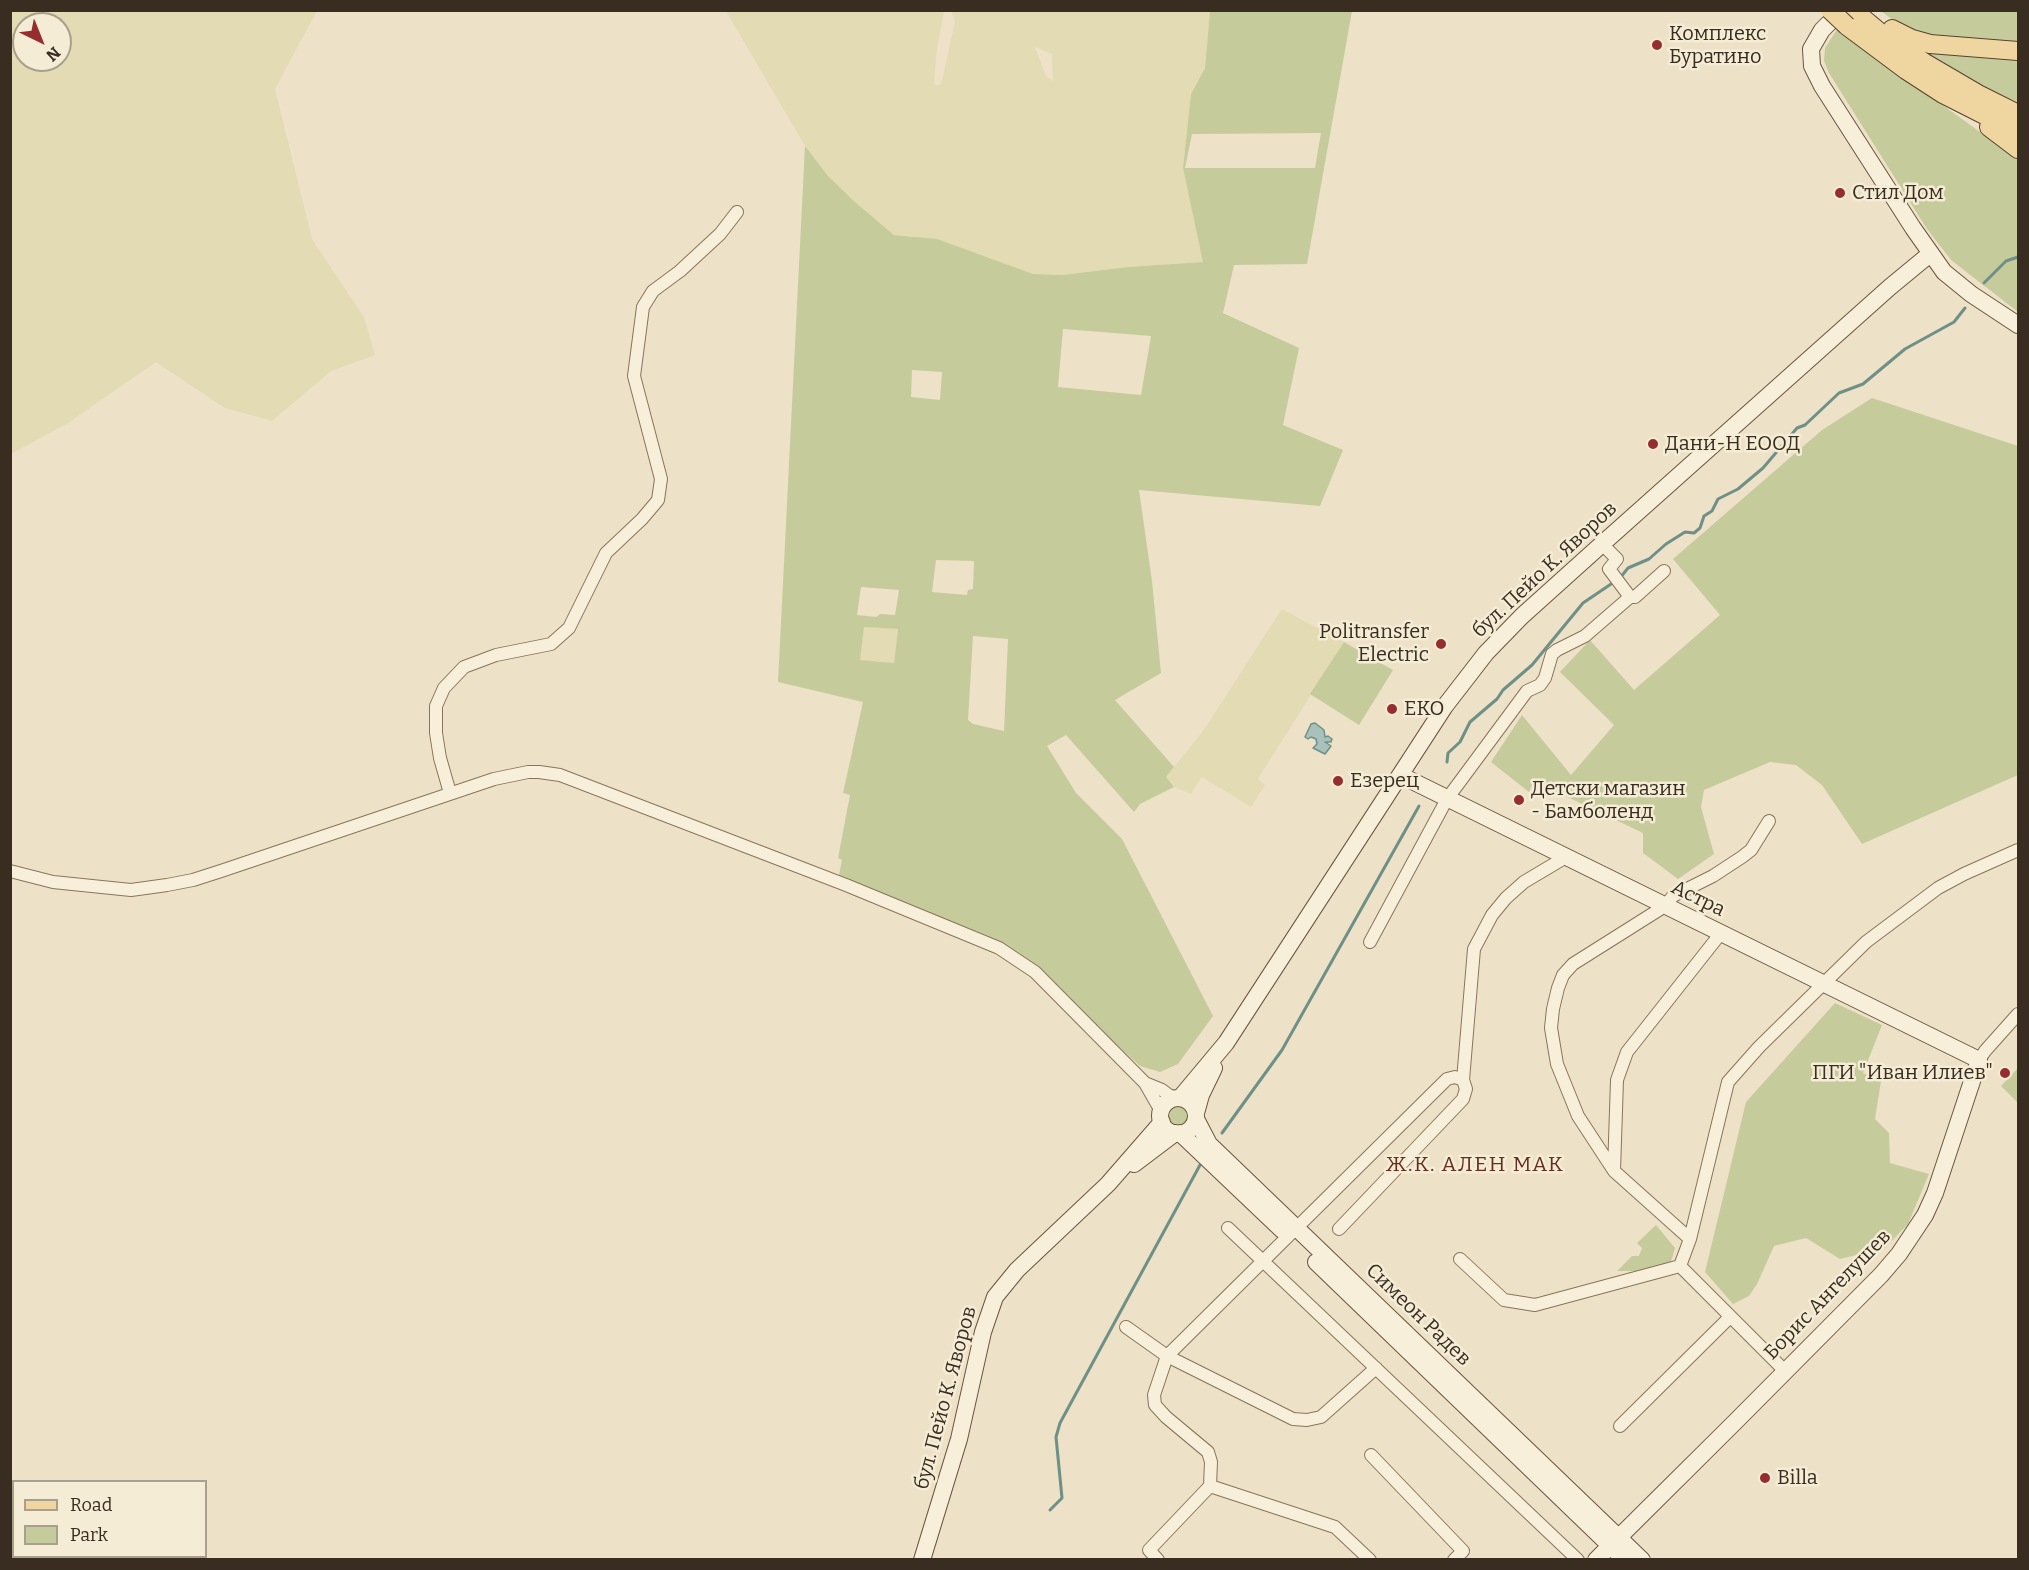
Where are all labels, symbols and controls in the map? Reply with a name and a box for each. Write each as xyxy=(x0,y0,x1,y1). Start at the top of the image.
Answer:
north arrow xyxy=(12,12,72,72)
place label: Комплекс Буратино xyxy=(1669,22,1766,69)
marker: Комплекс Буратино xyxy=(1650,38,1664,52)
text: N xyxy=(42,43,64,65)
place label: Стил Дом xyxy=(1852,181,1943,205)
marker: Стил Дом xyxy=(1833,186,1847,200)
place label: Дани-Н ЕООД xyxy=(1665,432,1800,456)
marker: Дани-Н ЕООД xyxy=(1646,437,1660,451)
street label: бул. Пейо К. Яворов xyxy=(1468,497,1622,643)
place label: Politransfer Electric xyxy=(1319,620,1429,667)
marker: Politransfer Electric xyxy=(1434,637,1448,651)
place label: EKO xyxy=(1404,697,1444,721)
marker: EKO xyxy=(1385,702,1399,716)
place label: Езерец xyxy=(1350,769,1419,793)
marker: Езерец xyxy=(1331,774,1345,788)
place label: Детски магазин - Бамболенд xyxy=(1531,777,1685,824)
marker: Детски магазин - Бамболенд xyxy=(1512,793,1526,807)
street label: Астра xyxy=(1667,876,1729,922)
place label: ПГИ "Иван Илиев" xyxy=(1812,1061,1993,1085)
marker: ПГИ "Иван Илиев" xyxy=(1998,1066,2012,1080)
district label: Ж.К. АЛЕН МАК xyxy=(1386,1152,1564,1178)
street label: Борис Ангелушев xyxy=(1760,1225,1896,1365)
street label: Симеон Радев xyxy=(1360,1259,1476,1371)
street label: бул. Пейо К. Яворов xyxy=(910,1304,982,1492)
place label: Billa xyxy=(1777,1466,1818,1490)
marker: Billa xyxy=(1758,1471,1772,1485)
legend xyxy=(12,1480,207,1558)
text: Road xyxy=(70,1494,112,1516)
text: Park xyxy=(70,1524,108,1546)

